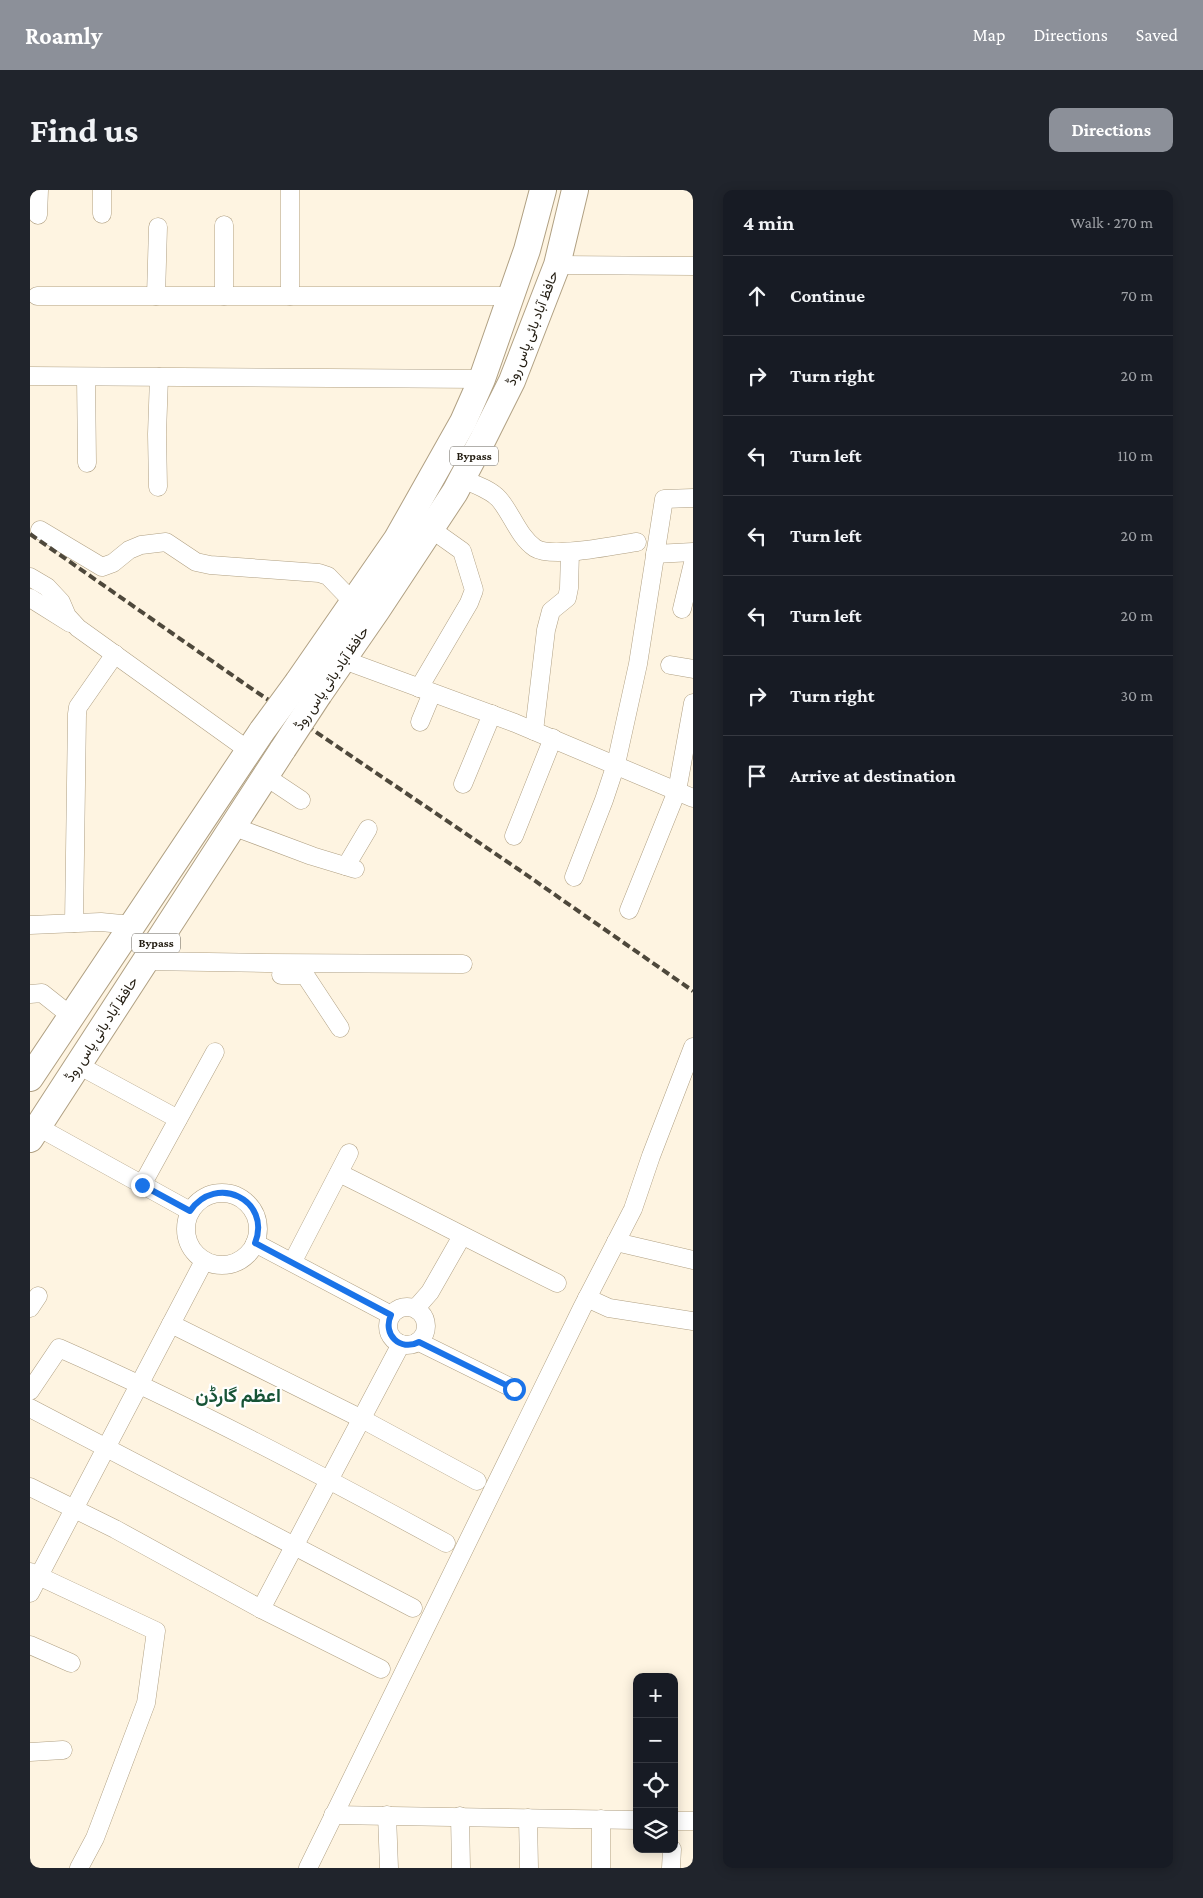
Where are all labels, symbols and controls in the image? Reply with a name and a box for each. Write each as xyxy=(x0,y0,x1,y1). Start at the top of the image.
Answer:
text: Roamly xyxy=(25,22,102,49)
text: Map xyxy=(973,25,1005,45)
text: Directions xyxy=(1033,25,1108,45)
text: Saved xyxy=(1136,25,1178,45)
button: Directions xyxy=(1049,108,1173,152)
text: Find us xyxy=(30,111,138,150)
text: 4 min xyxy=(743,211,794,235)
text: Walk · 270 m xyxy=(1071,214,1153,231)
street label: حافظ آباد بائی پاس روڈ xyxy=(503,268,563,388)
icon: ahead xyxy=(743,282,771,310)
text: Continue xyxy=(790,285,865,306)
text: 70 m xyxy=(1121,287,1153,304)
icon: right xyxy=(743,362,771,390)
text: Turn right xyxy=(790,365,875,386)
text: 20 m xyxy=(1120,367,1153,384)
icon: left xyxy=(743,442,771,470)
text: Turn left xyxy=(790,445,862,466)
road number: Bypass xyxy=(450,446,498,466)
text: 110 m xyxy=(1117,447,1153,464)
icon: left xyxy=(743,522,771,550)
text: Turn left xyxy=(790,525,862,546)
text: 20 m xyxy=(1120,527,1153,544)
icon: left xyxy=(743,602,771,630)
text: Turn left xyxy=(790,605,862,626)
text: 20 m xyxy=(1120,607,1153,624)
street label: حافظ آباد بائی پاس روڈ xyxy=(290,623,373,734)
icon: right xyxy=(743,682,771,710)
text: Turn right xyxy=(790,685,875,706)
text: 30 m xyxy=(1121,687,1153,704)
icon: arrive xyxy=(743,762,771,790)
text: Arrive at destination xyxy=(790,765,956,786)
road number: Bypass xyxy=(132,934,180,952)
street label: حافظ آباد بائی پاس روڈ xyxy=(61,974,143,1085)
route end xyxy=(131,1174,154,1197)
route start xyxy=(503,1378,526,1401)
district label: اعظم گارڈن xyxy=(195,1385,281,1408)
map controls xyxy=(633,1673,678,1853)
button: + xyxy=(633,1673,678,1718)
button: − xyxy=(633,1718,678,1763)
button: locate xyxy=(633,1763,678,1808)
button: layers xyxy=(633,1808,678,1853)

